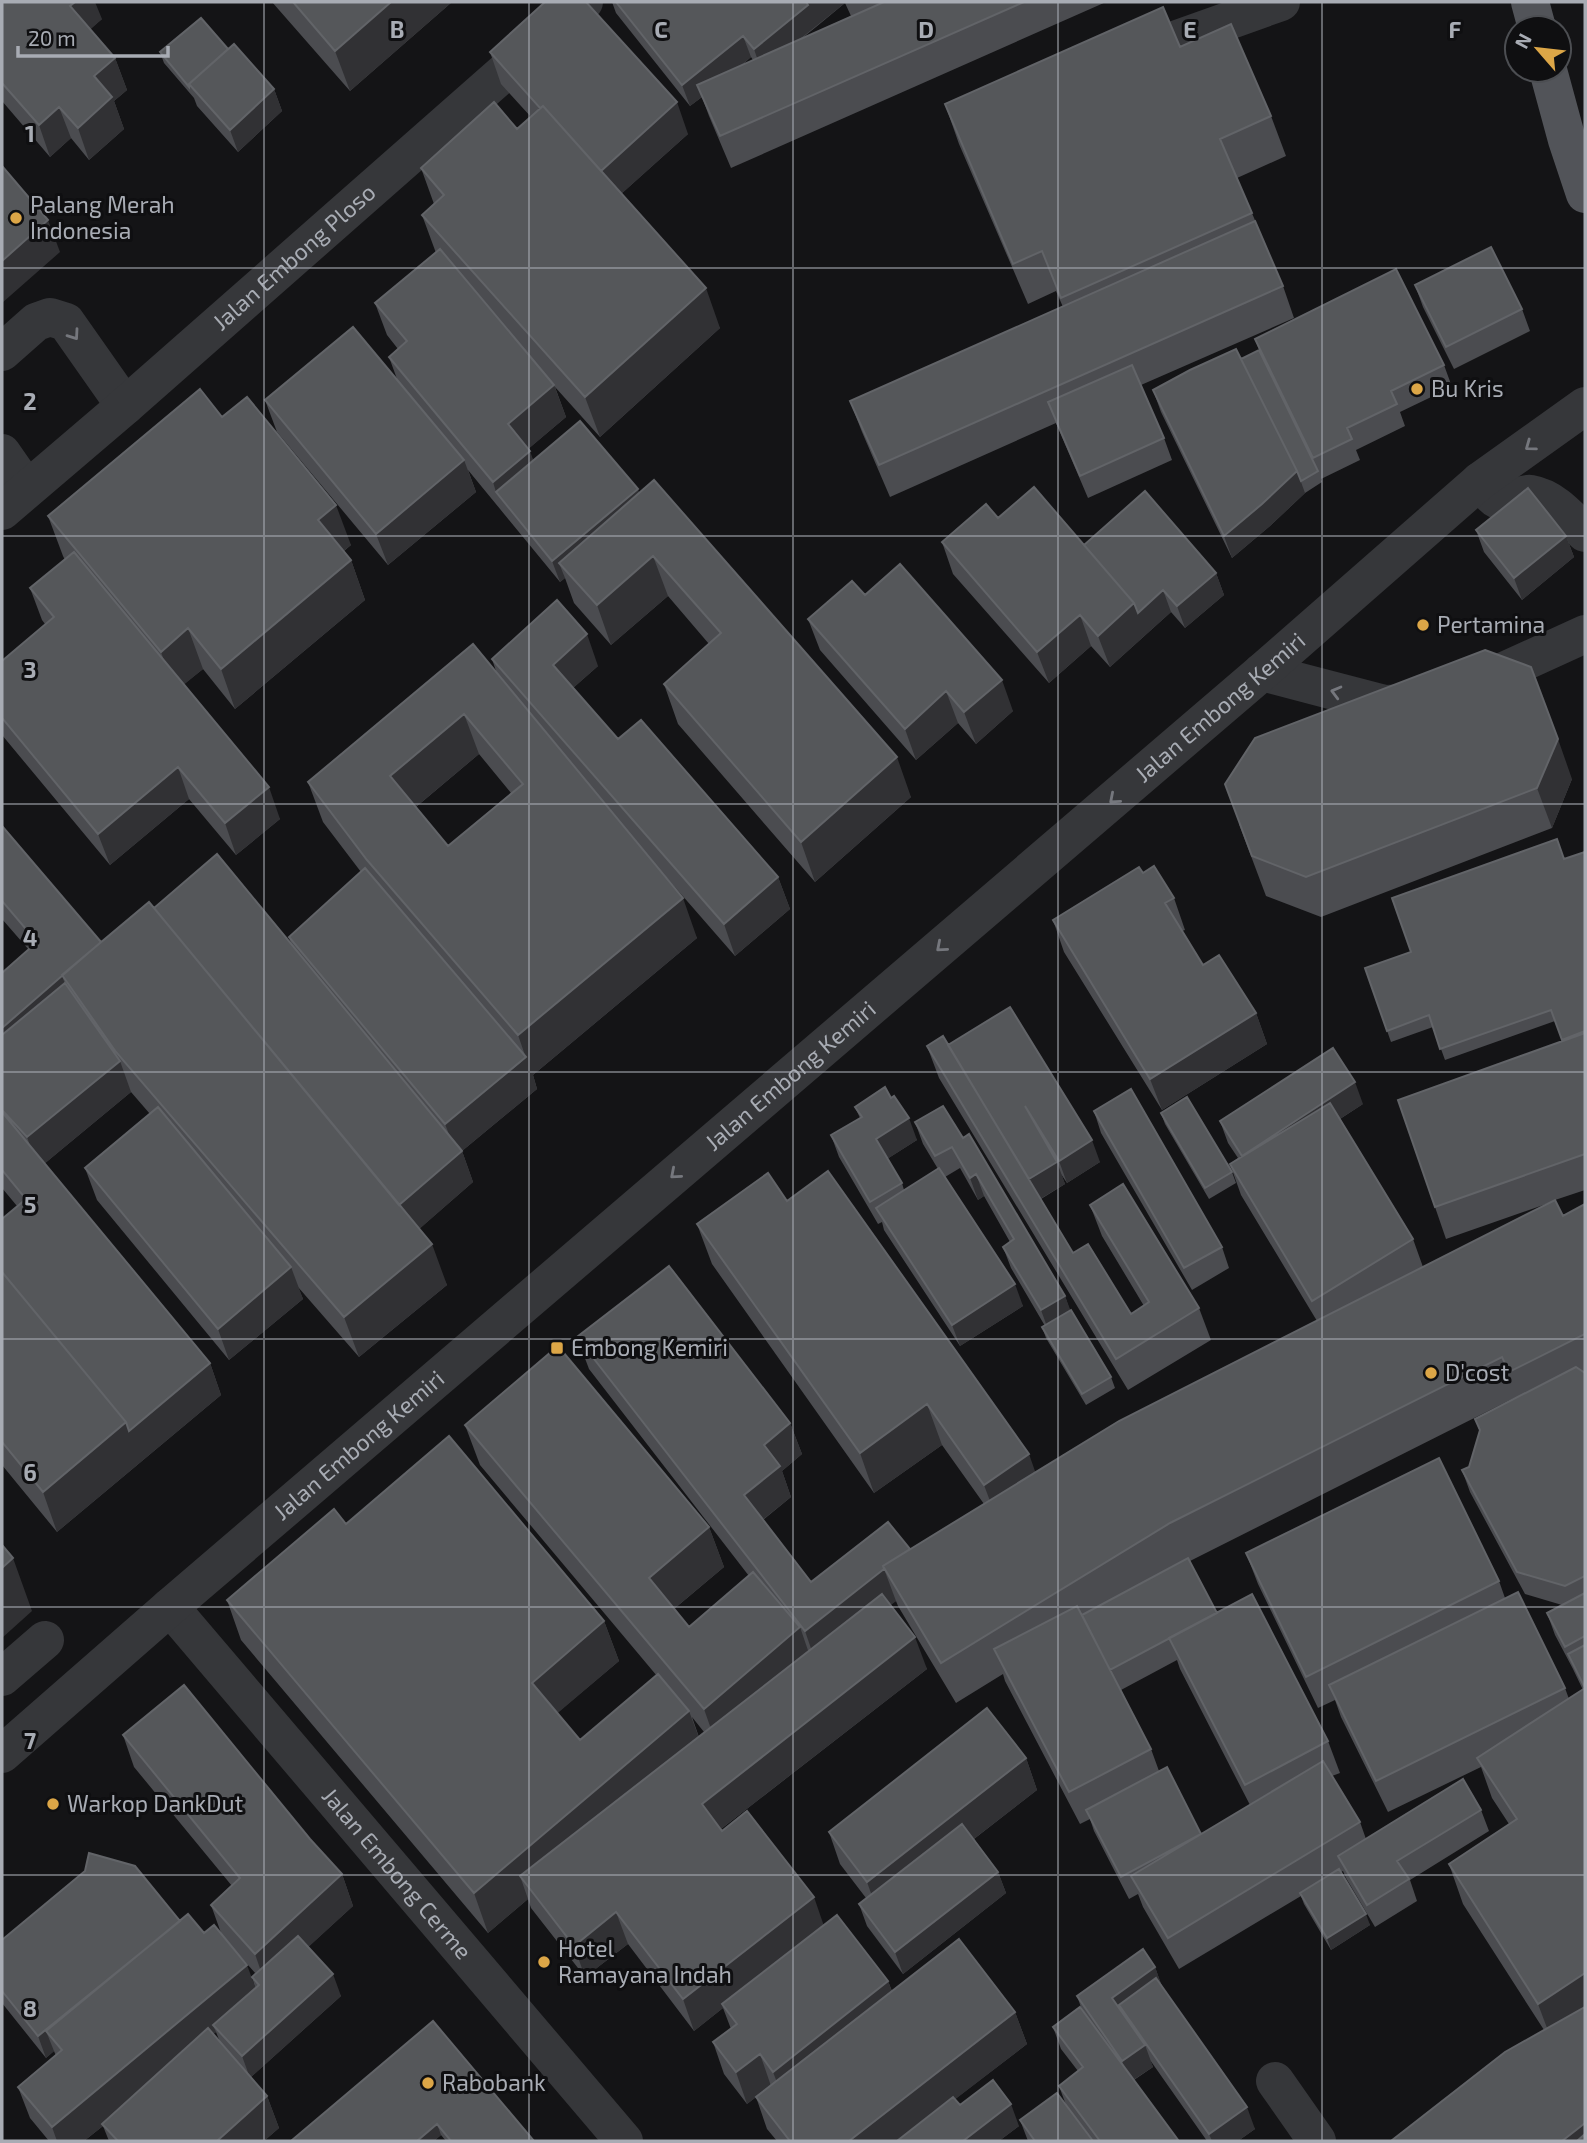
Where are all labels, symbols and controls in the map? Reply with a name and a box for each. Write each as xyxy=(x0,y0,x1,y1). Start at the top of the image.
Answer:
scale bar xyxy=(18,14,168,58)
north arrow xyxy=(1503,14,1573,84)
text: B xyxy=(390,15,404,43)
text: C xyxy=(654,15,668,43)
text: D xyxy=(918,15,934,43)
text: E xyxy=(1183,15,1197,43)
text: F xyxy=(1449,15,1462,43)
text: 20 m xyxy=(28,25,76,50)
text: N xyxy=(1509,29,1536,52)
text: 1 xyxy=(25,119,35,147)
street label: Jalan Embong Ploso xyxy=(206,177,381,335)
place label: Palang Merah Indonesia xyxy=(30,190,175,244)
marker: Palang Merah Indonesia xyxy=(8,210,24,226)
one-way arrow xyxy=(66,327,79,340)
place label: Bu Kris xyxy=(1431,374,1504,402)
marker: Bu Kris xyxy=(1409,381,1425,397)
text: 2 xyxy=(23,387,37,415)
one-way arrow xyxy=(1525,437,1538,450)
place label: Pertamina xyxy=(1437,610,1545,638)
marker: Pertamina xyxy=(1415,617,1431,633)
street label: Jalan Embong Kemiri xyxy=(1129,626,1310,788)
text: 3 xyxy=(23,655,37,683)
one-way arrow xyxy=(1331,685,1343,700)
one-way arrow xyxy=(1109,791,1122,803)
text: 4 xyxy=(23,923,37,951)
one-way arrow xyxy=(936,939,949,951)
street label: Jalan Embong Kemiri xyxy=(699,994,881,1156)
one-way arrow xyxy=(671,1166,684,1178)
text: 5 xyxy=(24,1190,36,1218)
place label: Embong Kemiri xyxy=(571,1333,728,1361)
marker: Embong Kemiri xyxy=(549,1340,565,1356)
place label: D'cost xyxy=(1445,1358,1509,1386)
street label: Jalan Embong Kemiri xyxy=(267,1364,449,1525)
marker: D'cost xyxy=(1423,1365,1439,1381)
text: 6 xyxy=(23,1458,37,1486)
text: 7 xyxy=(24,1726,36,1754)
street label: Jalan Embong Cerme xyxy=(317,1782,478,1964)
place label: Warkop DankDut xyxy=(67,1789,244,1817)
marker: Warkop DankDut xyxy=(45,1796,61,1812)
place label: Hotel Ramayana Indah xyxy=(558,1934,732,1988)
marker: Hotel Ramayana Indah xyxy=(536,1954,552,1970)
text: 8 xyxy=(23,1994,37,2022)
place label: Rabobank xyxy=(442,2068,546,2096)
marker: Rabobank xyxy=(420,2075,436,2091)

